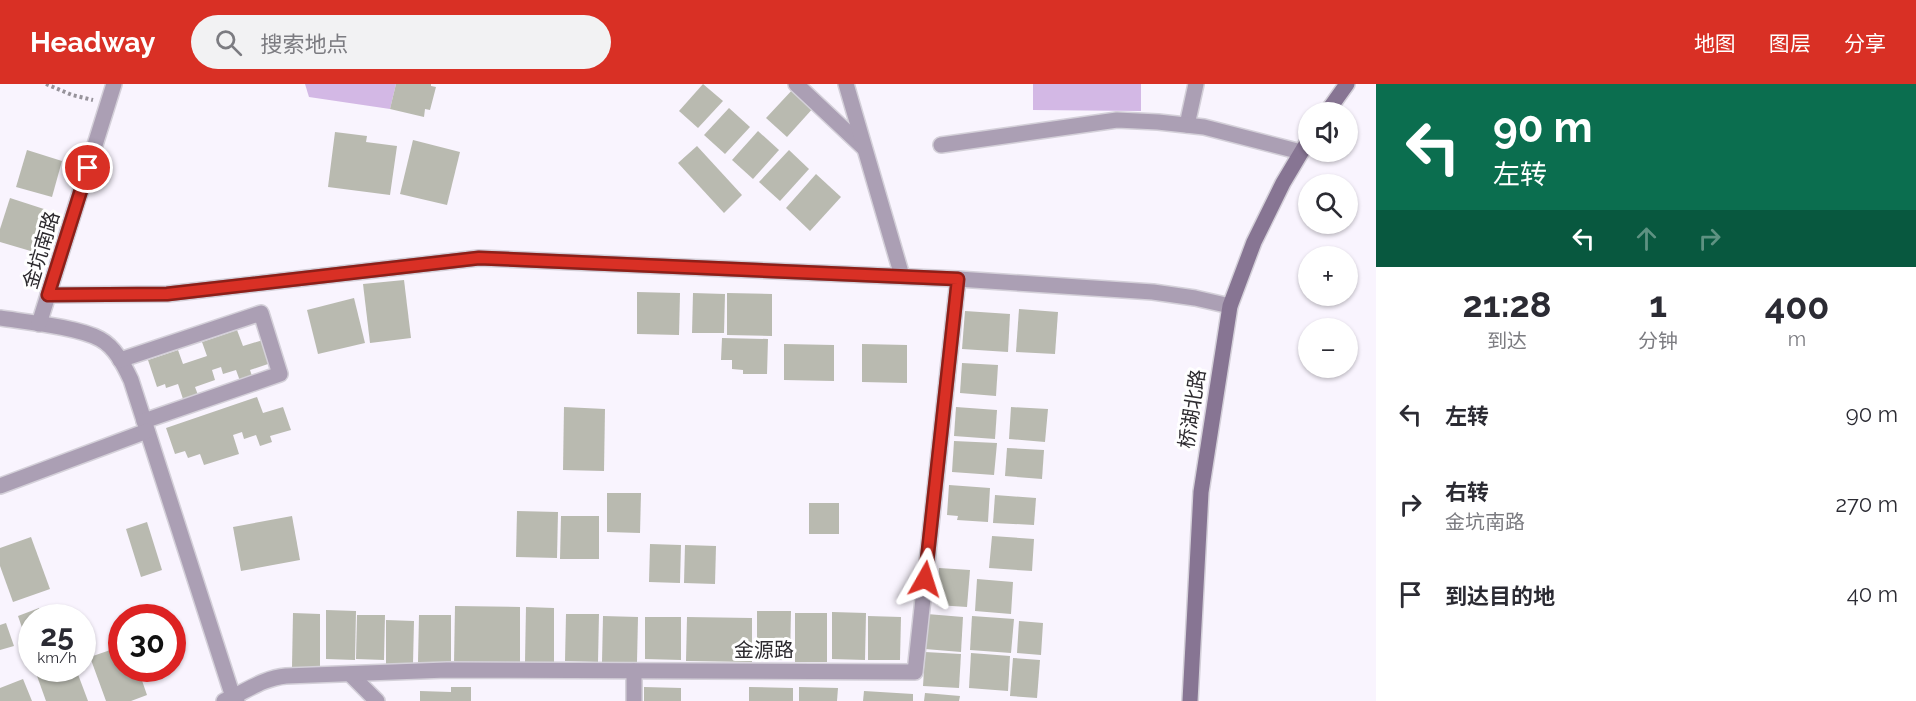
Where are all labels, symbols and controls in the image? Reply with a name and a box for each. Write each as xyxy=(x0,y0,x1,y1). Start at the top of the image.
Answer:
search box xyxy=(191,15,611,69)
text: Headway xyxy=(30,26,155,59)
icon: search xyxy=(212,26,245,59)
text: 搜索地点 xyxy=(260,31,349,57)
text: 地图 xyxy=(1694,31,1736,56)
text: 图层 xyxy=(1769,31,1811,56)
text: 分享 xyxy=(1844,31,1886,56)
map controls xyxy=(1298,102,1358,378)
button: sound xyxy=(1298,102,1358,162)
text: 90 m xyxy=(1493,103,1593,152)
icon: left xyxy=(1394,108,1472,186)
pin xyxy=(62,142,113,193)
icon: arrive xyxy=(71,151,104,184)
text: 左转 xyxy=(1493,159,1547,190)
button: search xyxy=(1298,174,1358,234)
street label: 金坑南路 xyxy=(18,208,64,292)
icon: left xyxy=(1567,222,1600,255)
icon: ahead xyxy=(1630,222,1663,255)
icon: right xyxy=(1693,222,1726,255)
button: + xyxy=(1298,246,1358,306)
text: 21:28 xyxy=(1463,283,1552,325)
text: 1 xyxy=(1649,283,1667,325)
text: 400 xyxy=(1765,285,1829,327)
button: − xyxy=(1298,318,1358,378)
text: m xyxy=(1788,327,1806,351)
text: 到达 xyxy=(1487,329,1527,353)
text: 分钟 xyxy=(1638,329,1678,353)
street label: 桥湖北路 xyxy=(1174,368,1210,450)
icon: left xyxy=(1394,398,1427,431)
text: 90 m xyxy=(1846,401,1898,427)
text: 左转 xyxy=(1445,403,1489,429)
text: 右转 xyxy=(1445,479,1489,505)
icon: right xyxy=(1394,488,1427,521)
text: 270 m xyxy=(1836,491,1898,517)
text: 金坑南路 xyxy=(1445,510,1525,534)
position arrow xyxy=(893,547,957,611)
icon: arrive xyxy=(1394,578,1427,611)
text: 40 m xyxy=(1847,581,1898,607)
text: 到达目的地 xyxy=(1445,583,1555,609)
speed limit sign: 30 xyxy=(108,604,186,682)
text: 25 xyxy=(40,618,74,653)
street label: 金源路 xyxy=(734,638,794,662)
text: km/h xyxy=(37,649,77,667)

